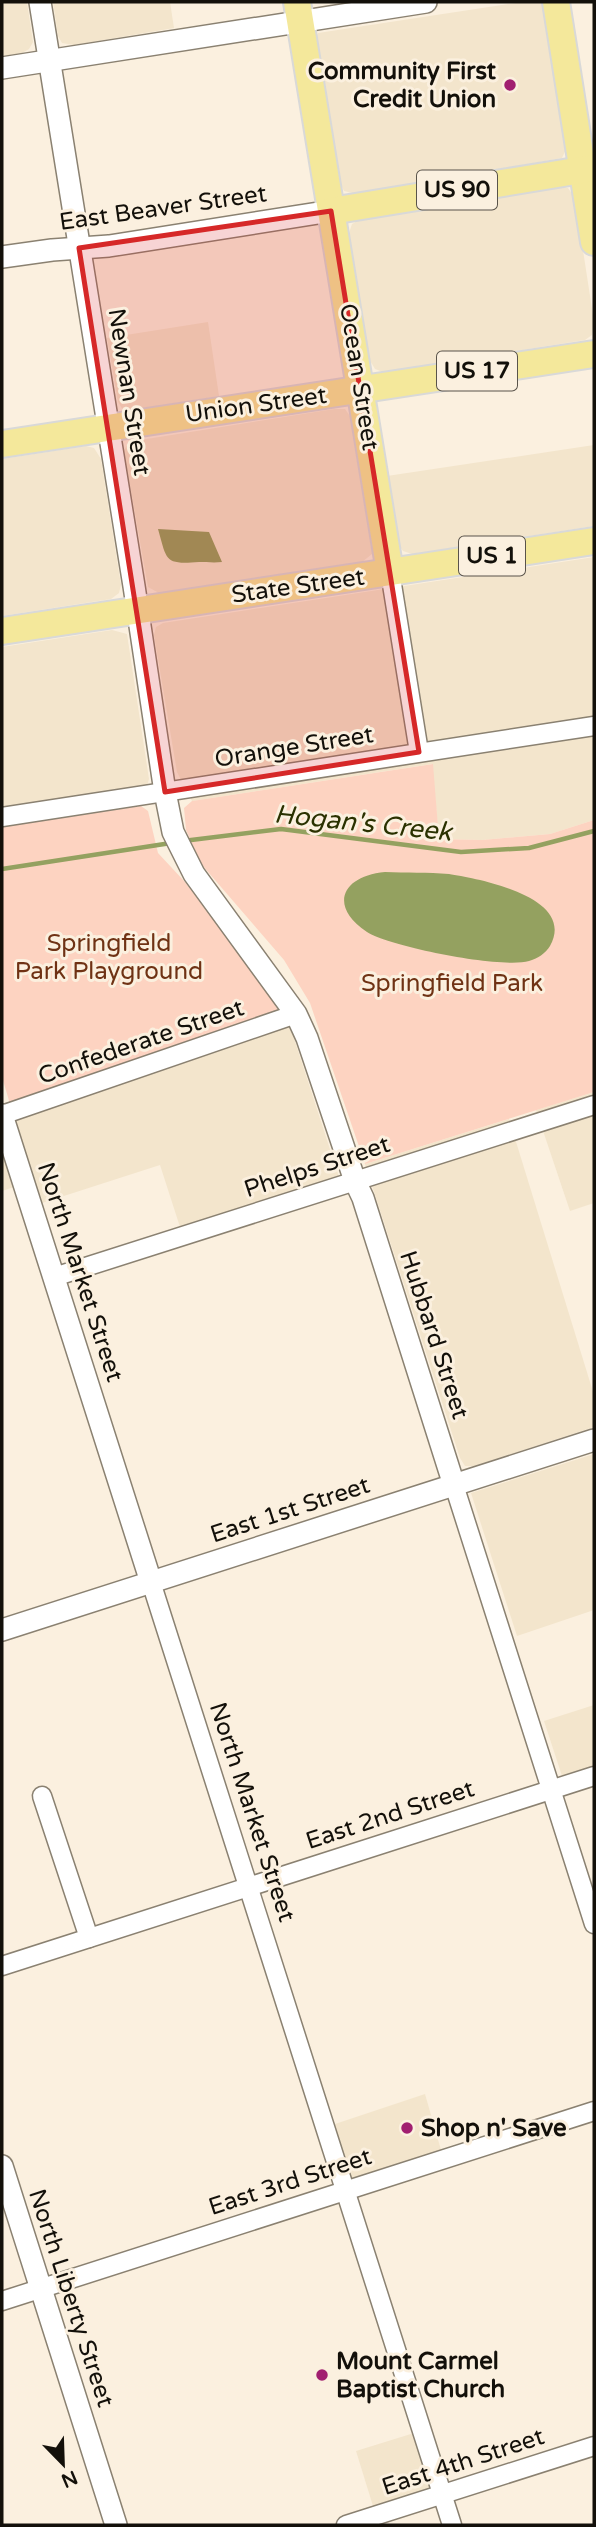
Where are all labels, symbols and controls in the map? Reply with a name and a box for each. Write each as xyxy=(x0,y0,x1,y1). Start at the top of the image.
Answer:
place label: Community First Credit Union xyxy=(308,57,497,114)
marker: Community First Credit Union xyxy=(502,77,518,93)
road number: US 90 xyxy=(417,170,497,210)
street label: East Beaver Street xyxy=(57,179,269,237)
street label: Ocean Street xyxy=(333,302,385,452)
street label: Newnan Street xyxy=(101,306,157,478)
road number: US 17 xyxy=(437,352,517,390)
street label: Union Street xyxy=(183,381,329,429)
road number: US 1 xyxy=(459,536,525,576)
street label: State Street xyxy=(230,562,366,610)
street label: Orange Street xyxy=(213,720,375,774)
water label: Hogan's Creek xyxy=(273,798,455,848)
park label: Springfield Park Playground xyxy=(15,929,203,986)
park label: Springfield Park xyxy=(361,969,543,998)
street label: Confederate Street xyxy=(34,993,248,1091)
street label: Phelps Street xyxy=(240,1130,394,1204)
street label: North Market Street xyxy=(31,1159,129,1385)
street label: Hubbard Street xyxy=(393,1247,475,1423)
street label: East 1st Street xyxy=(207,1471,373,1549)
street label: North Market Street xyxy=(203,1699,301,1925)
street label: East 2nd Street xyxy=(302,1774,478,1856)
place label: Shop n' Save xyxy=(421,2114,567,2143)
marker: Shop n' Save xyxy=(399,2120,415,2136)
street label: East 3rd Street xyxy=(205,2142,375,2222)
street label: North Liberty Street xyxy=(22,2185,120,2411)
place label: Mount Carmel Baptist Church xyxy=(336,2347,505,2404)
marker: Mount Carmel Baptist Church xyxy=(314,2367,330,2383)
street label: East 4th Street xyxy=(378,2422,548,2502)
north arrow xyxy=(28,2429,98,2499)
text: N xyxy=(58,2466,81,2492)

